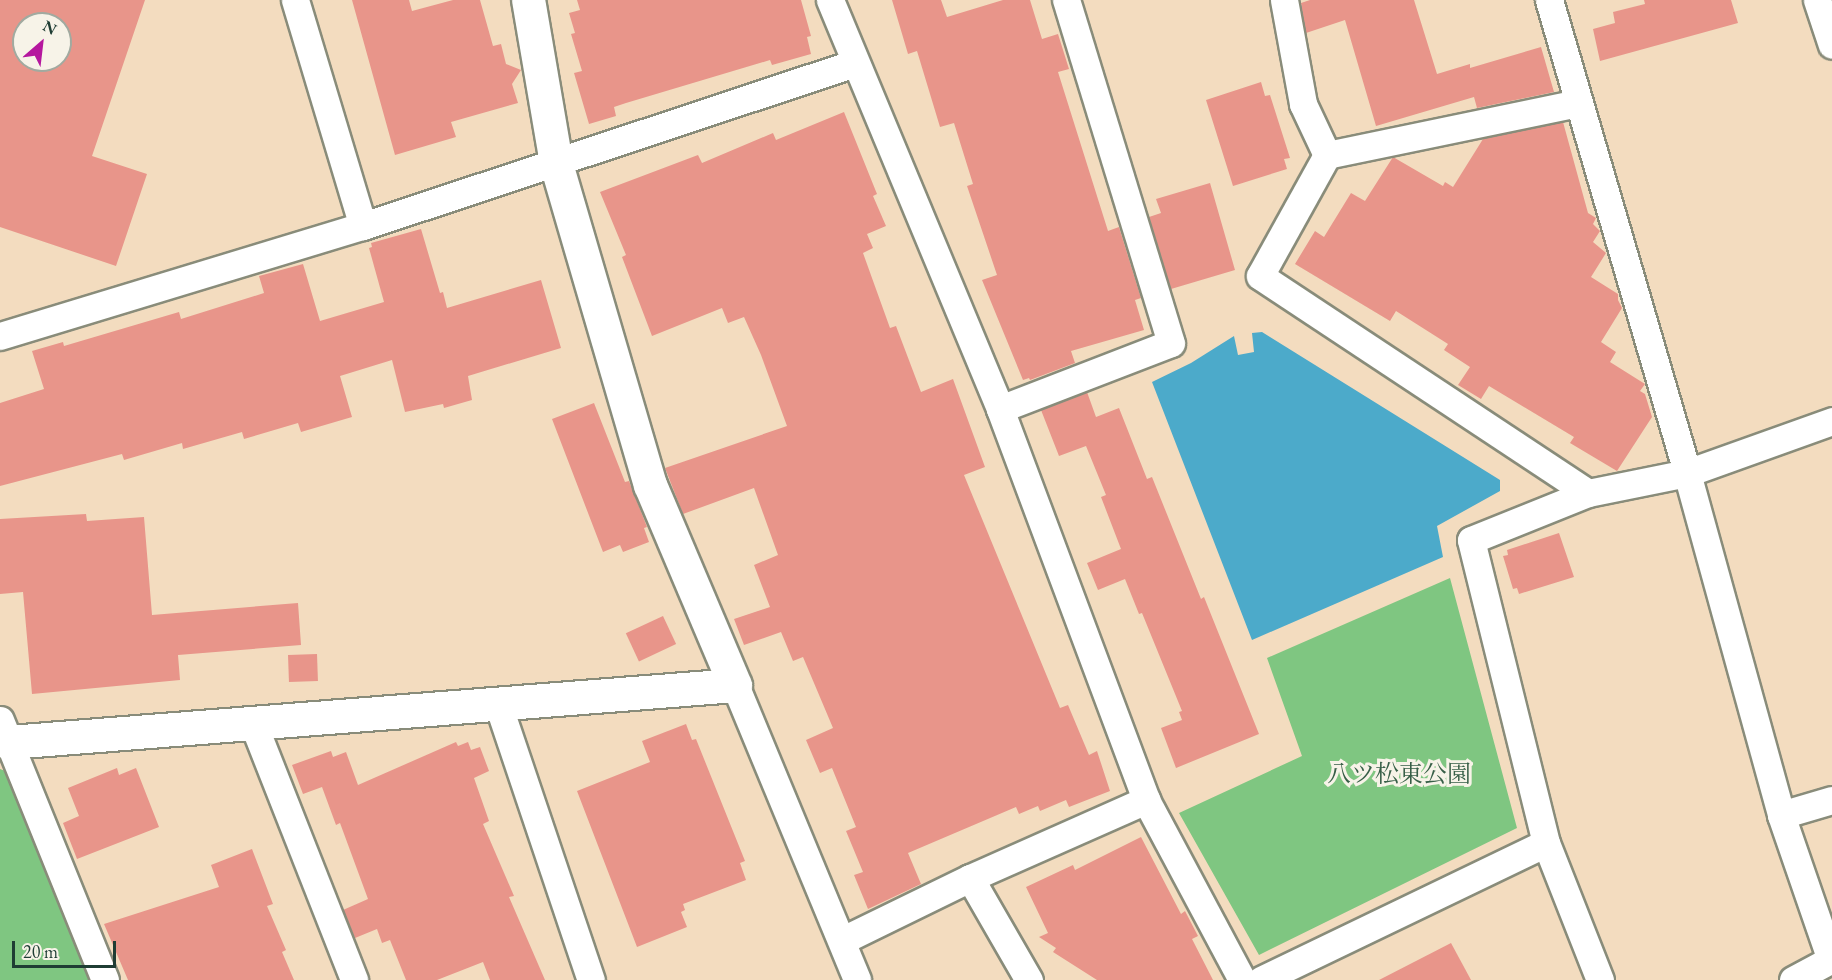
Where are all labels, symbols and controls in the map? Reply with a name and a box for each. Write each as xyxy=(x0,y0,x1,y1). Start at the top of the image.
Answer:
north arrow xyxy=(12,12,72,72)
text: N xyxy=(39,15,60,40)
park label: 八ツ松東公園 xyxy=(1327,760,1471,788)
scale bar xyxy=(15,929,118,967)
text: 20 m xyxy=(23,940,58,963)

